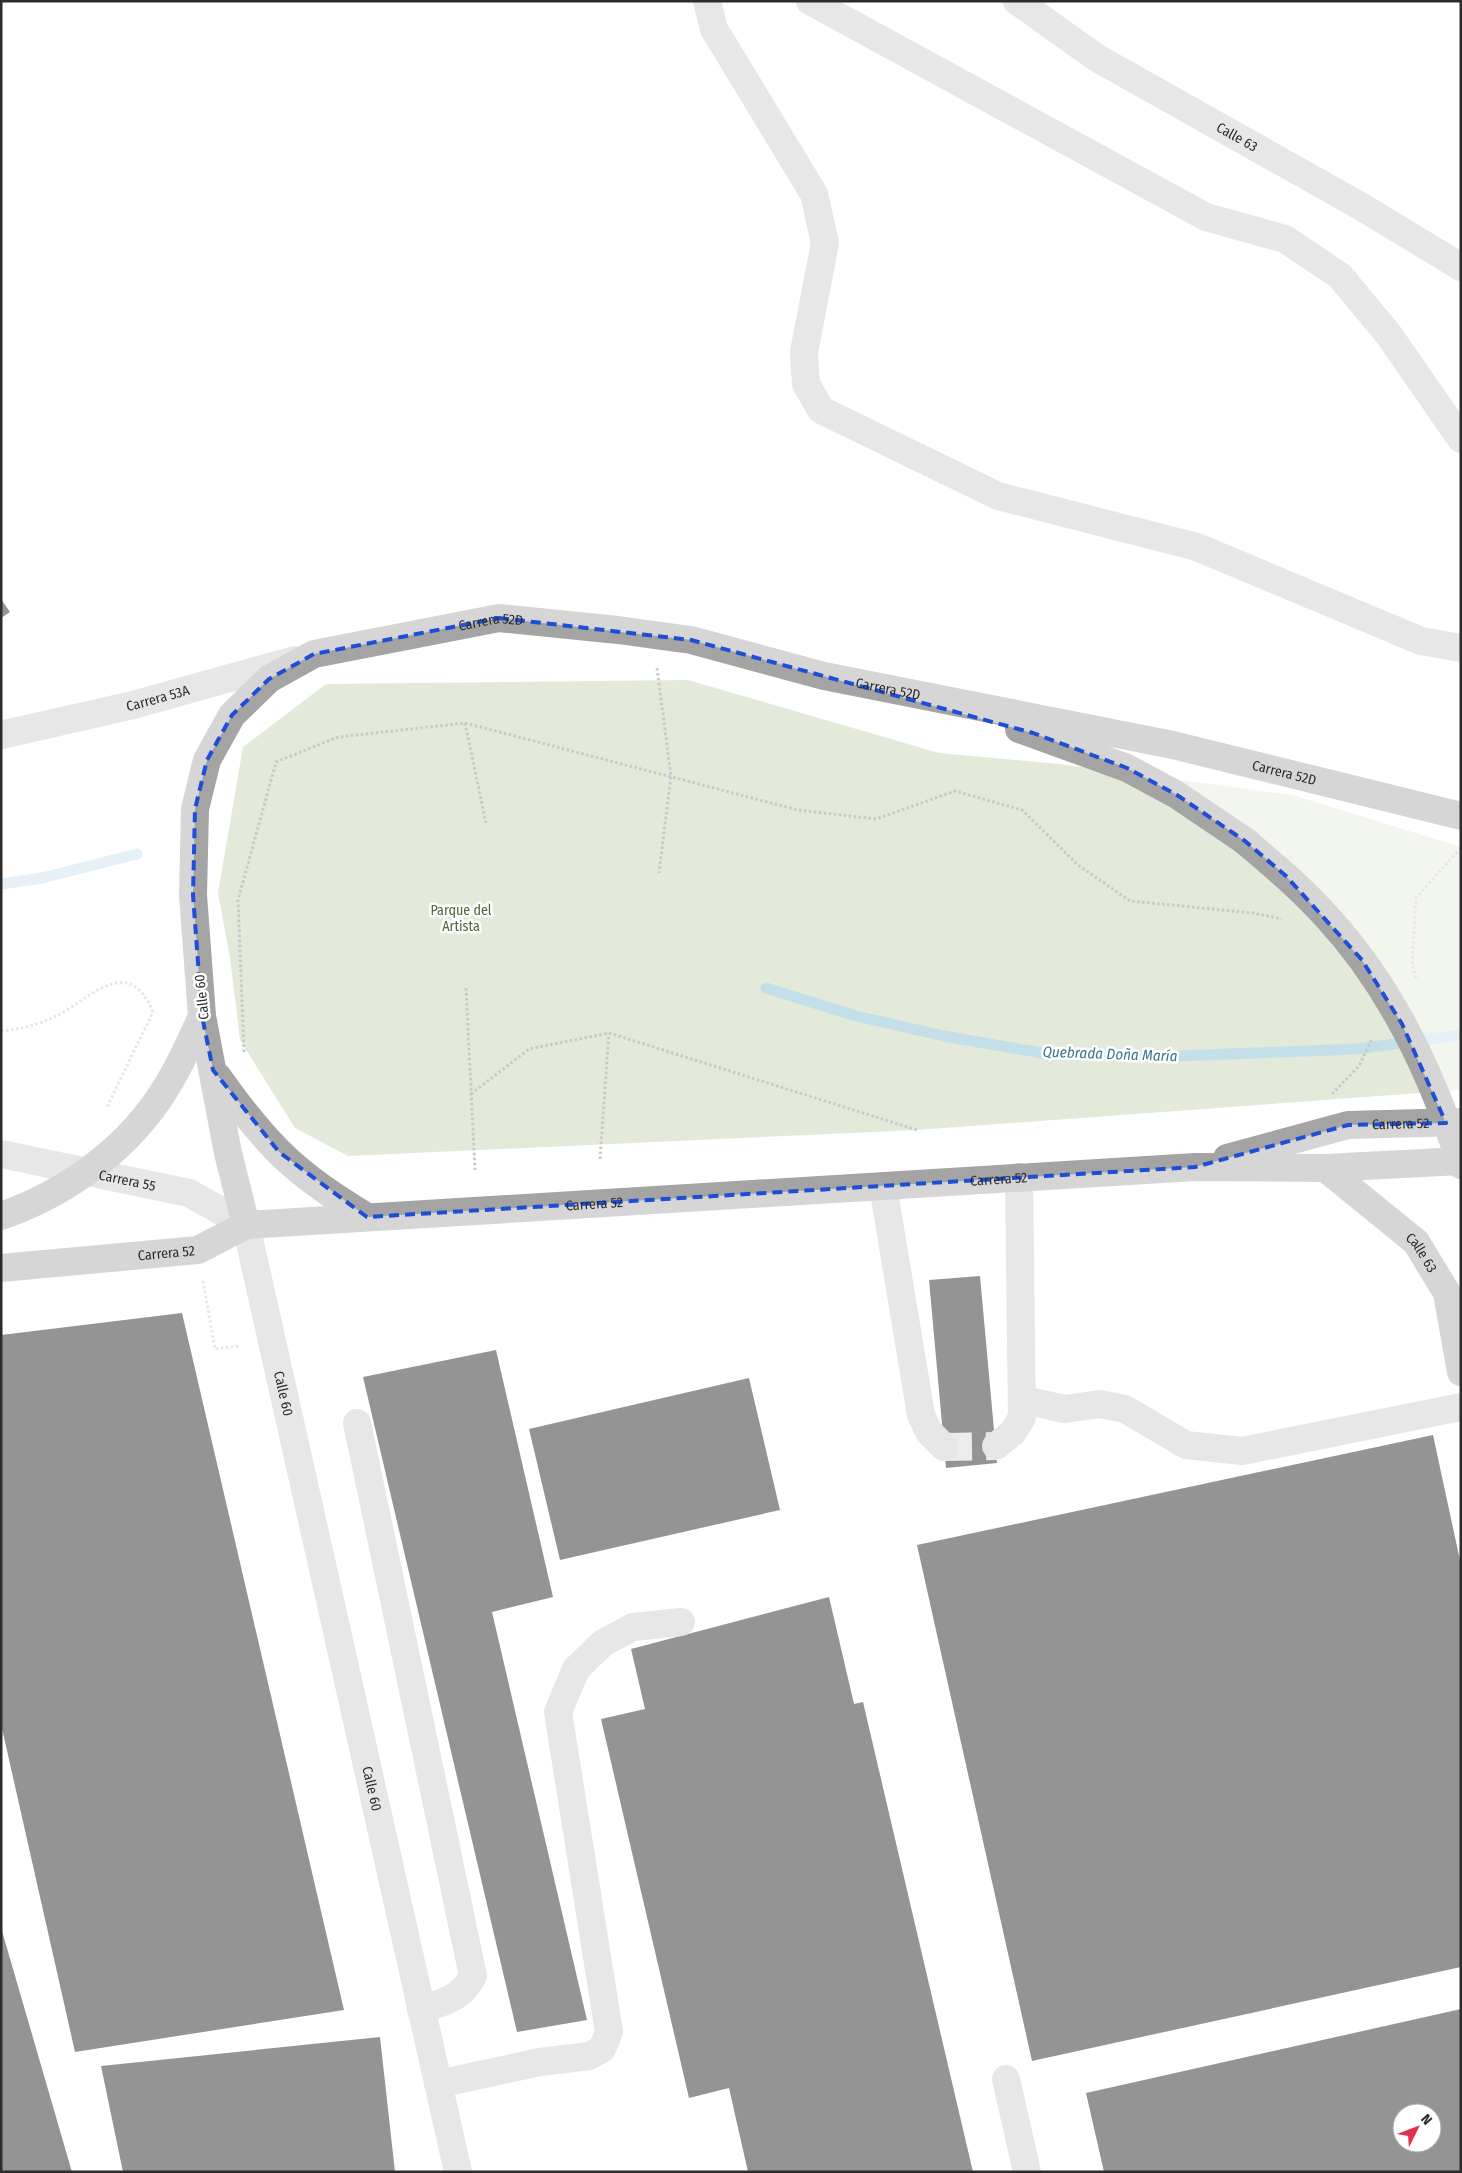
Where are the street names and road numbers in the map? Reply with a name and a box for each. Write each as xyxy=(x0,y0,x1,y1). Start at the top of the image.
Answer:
street label: Calle 63 xyxy=(1214,118,1261,155)
street label: Carrera 52D xyxy=(457,610,524,634)
street label: Carrera 52D xyxy=(854,674,922,703)
street label: Carrera 53A xyxy=(125,681,192,715)
street label: Carrera 52D xyxy=(1251,756,1318,789)
street label: Calle 60 xyxy=(191,974,213,1020)
street label: Carrera 52 xyxy=(1372,1114,1429,1133)
street label: Carrera 55 xyxy=(97,1166,157,1194)
street label: Carrera 52 xyxy=(970,1169,1028,1189)
street label: Carrera 52 xyxy=(565,1193,624,1214)
street label: Calle 63 xyxy=(1402,1229,1441,1275)
street label: Carrera 52 xyxy=(137,1242,196,1264)
street label: Calle 60 xyxy=(270,1369,297,1418)
street label: Calle 60 xyxy=(359,1765,385,1813)

